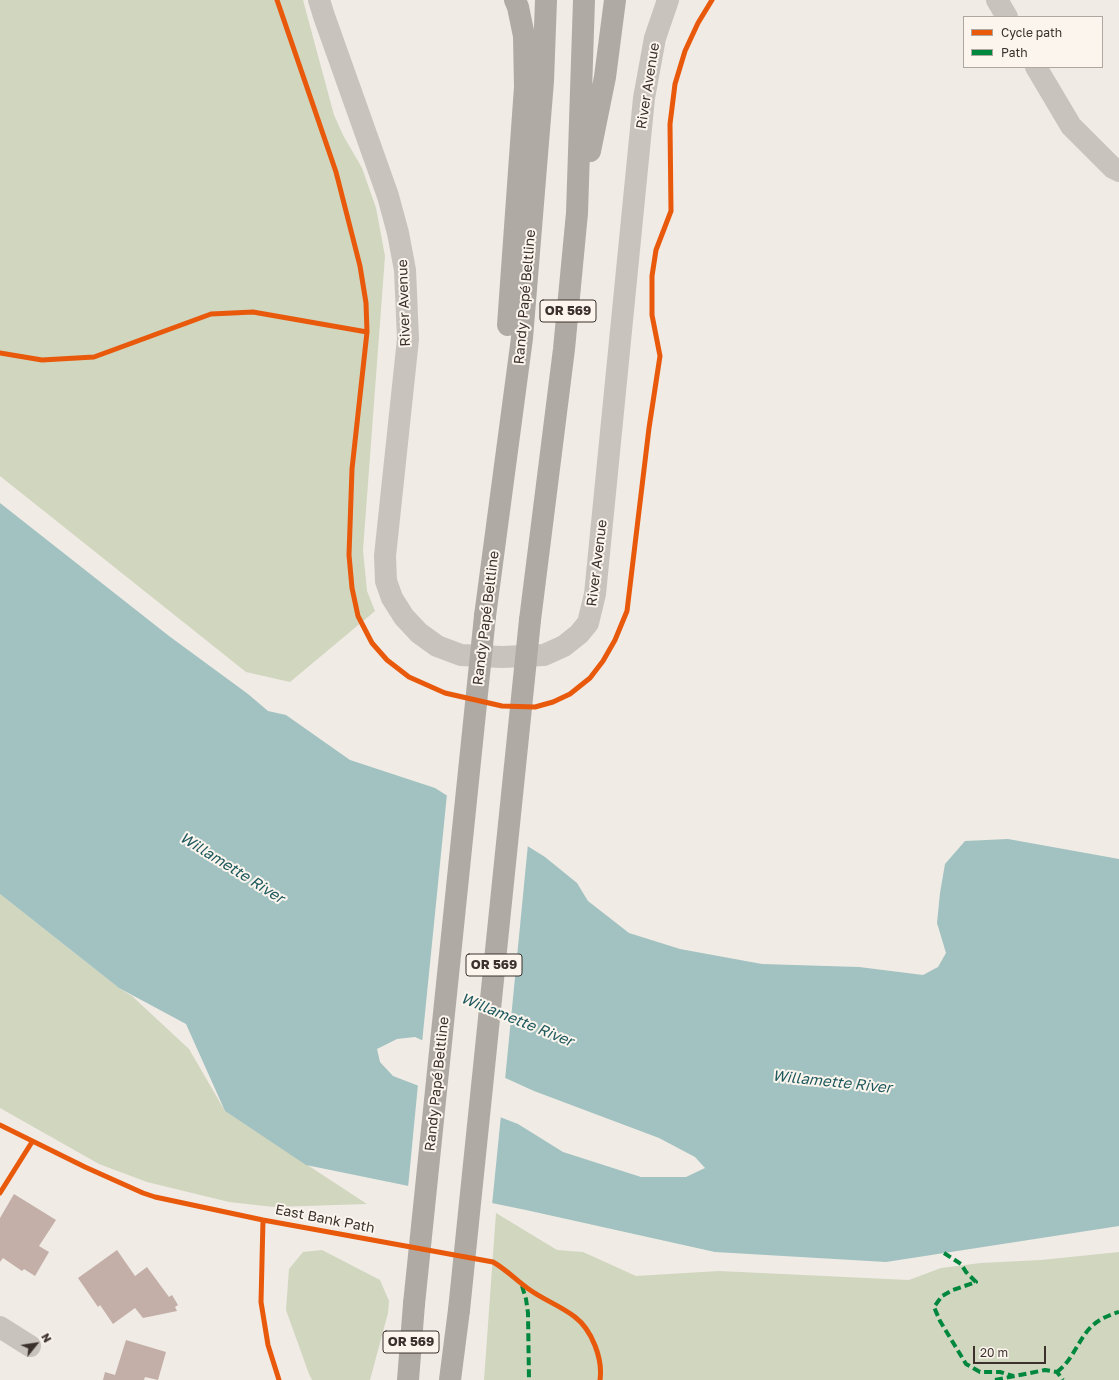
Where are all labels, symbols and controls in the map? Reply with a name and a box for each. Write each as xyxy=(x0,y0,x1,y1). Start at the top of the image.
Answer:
legend xyxy=(963,16,1103,68)
text: Cycle path xyxy=(1001,25,1062,40)
street label: River Avenue xyxy=(633,42,663,130)
text: Path xyxy=(1001,45,1028,60)
street label: Randy Papé Beltline xyxy=(511,229,539,365)
street label: River Avenue xyxy=(394,259,414,347)
road number: OR 569 xyxy=(540,300,596,322)
street label: River Avenue xyxy=(583,519,611,607)
street label: Randy Papé Beltline xyxy=(469,550,503,686)
water label: Willamette River xyxy=(177,829,287,907)
road number: OR 569 xyxy=(466,954,522,976)
water label: Willamette River xyxy=(458,989,576,1051)
street label: Randy Papé Beltline xyxy=(422,1016,452,1152)
water label: Willamette River xyxy=(772,1067,892,1097)
street label: East Bank Path xyxy=(274,1201,376,1237)
north arrow xyxy=(16,1324,56,1364)
text: N xyxy=(39,1331,55,1345)
road number: OR 569 xyxy=(383,1331,439,1353)
scale bar xyxy=(975,1338,1048,1364)
text: 20 m xyxy=(980,1345,1008,1360)

